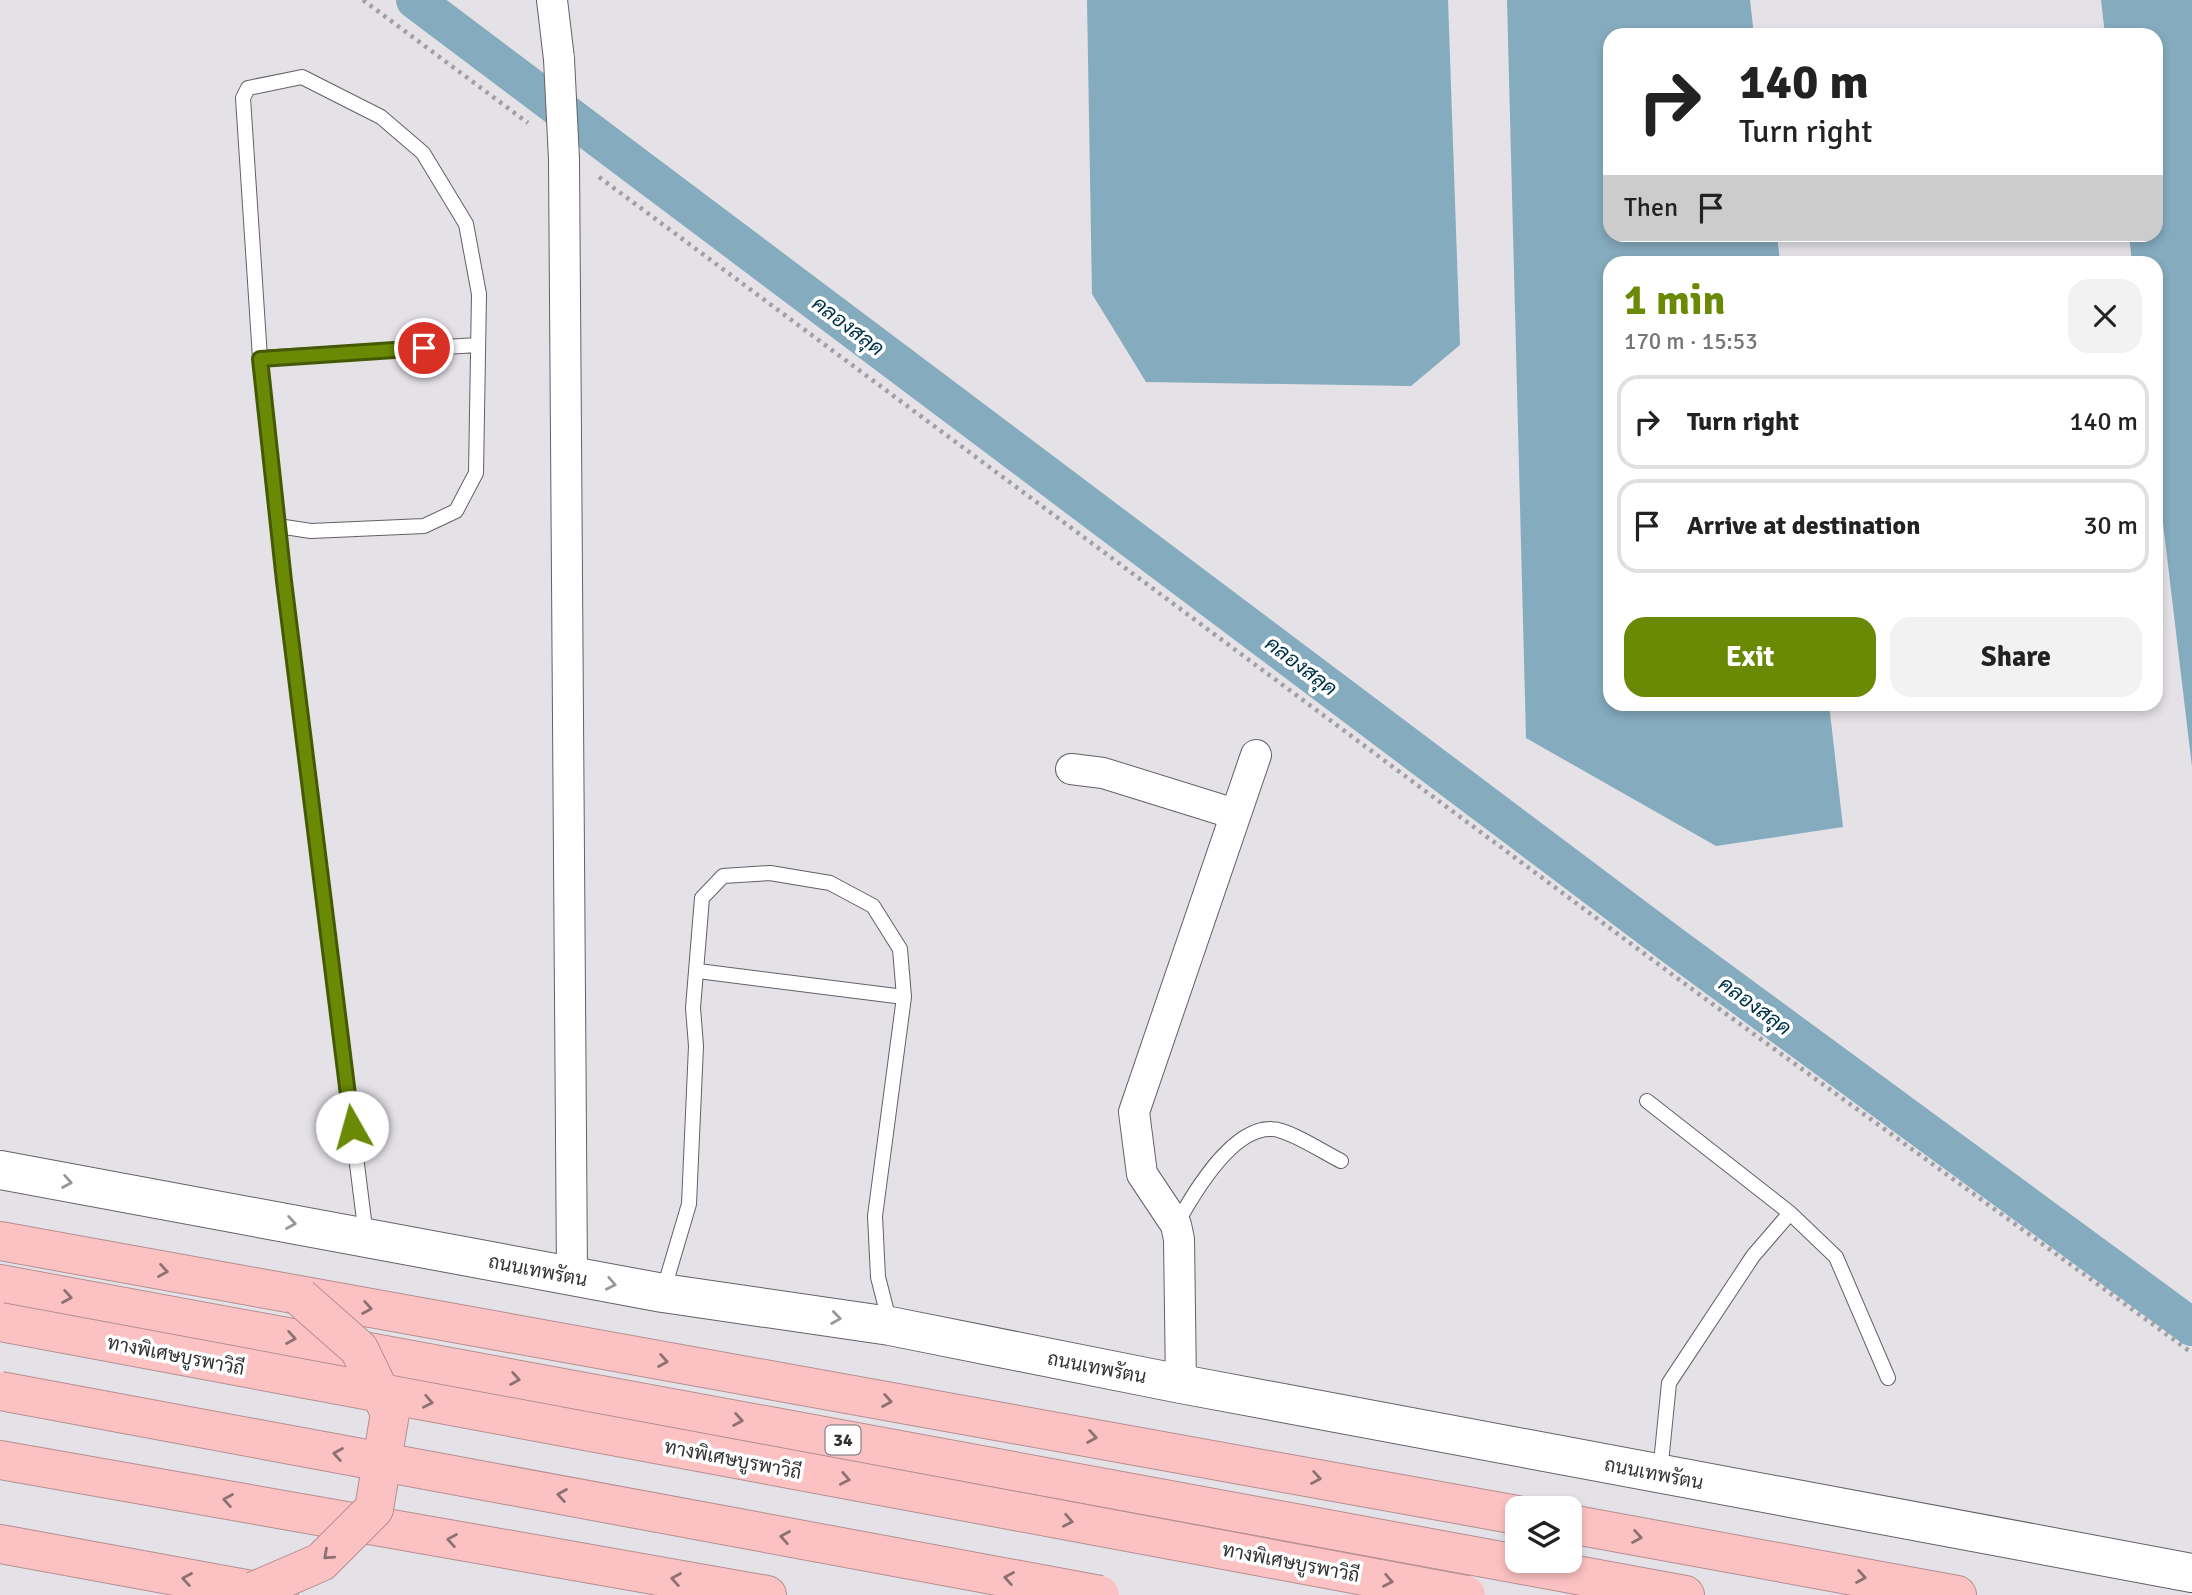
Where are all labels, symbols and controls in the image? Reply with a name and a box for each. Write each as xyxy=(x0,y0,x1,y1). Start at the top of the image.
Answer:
text: 140 m xyxy=(1739,52,1869,112)
icon: right xyxy=(1624,56,1715,147)
text: Turn right xyxy=(1739,112,1872,151)
icon: arrive xyxy=(1692,189,1730,227)
text: Then xyxy=(1624,192,1678,224)
text: 1 min xyxy=(1624,275,1725,326)
button: close xyxy=(2068,279,2142,353)
water label: คลองสลุด xyxy=(806,290,889,362)
pin xyxy=(394,318,454,378)
text: 170 m · 15:53 xyxy=(1624,327,1758,356)
icon: arrive xyxy=(405,329,443,367)
icon: right xyxy=(1628,403,1666,441)
text: Turn right xyxy=(1687,406,1799,438)
text: 140 m xyxy=(2069,406,2138,438)
icon: arrive xyxy=(1628,507,1666,545)
text: Arrive at destination xyxy=(1687,510,1920,542)
text: 30 m xyxy=(2083,510,2138,542)
button: Exit xyxy=(1624,617,1876,697)
button: Share xyxy=(1890,617,2142,697)
water label: คลองสลุด xyxy=(1259,630,1342,702)
water label: คลองสลุด xyxy=(1713,971,1796,1042)
position arrow xyxy=(315,1090,389,1164)
one-way arrow xyxy=(61,1174,73,1189)
one-way arrow xyxy=(285,1215,297,1230)
street label: ถนนเทพรัตน xyxy=(486,1250,589,1292)
one-way arrow xyxy=(157,1263,169,1278)
one-way arrow xyxy=(605,1275,617,1290)
one-way arrow xyxy=(61,1289,73,1304)
one-way arrow xyxy=(361,1300,373,1315)
one-way arrow xyxy=(830,1310,841,1325)
street label: ทางพิเศษบูรพาวิถี xyxy=(105,1330,247,1382)
one-way arrow xyxy=(285,1330,297,1345)
street label: ถนนเทพรัตน xyxy=(1045,1347,1148,1389)
one-way arrow xyxy=(657,1353,669,1368)
one-way arrow xyxy=(509,1371,521,1386)
one-way arrow xyxy=(881,1393,893,1408)
one-way arrow xyxy=(422,1394,434,1409)
one-way arrow xyxy=(732,1412,744,1427)
road number: 34 xyxy=(826,1426,860,1455)
one-way arrow xyxy=(1086,1429,1098,1444)
street label: ทางพิเศษบูรพาวิถี xyxy=(662,1434,804,1486)
one-way arrow xyxy=(332,1447,344,1462)
street label: ถนนเทพรัตน xyxy=(1602,1453,1705,1495)
one-way arrow xyxy=(1310,1470,1322,1485)
one-way arrow xyxy=(839,1471,851,1486)
one-way arrow xyxy=(556,1489,568,1504)
one-way arrow xyxy=(222,1493,234,1508)
map controls xyxy=(1505,1496,1582,1573)
button: layers xyxy=(1505,1496,1582,1573)
one-way arrow xyxy=(1062,1513,1074,1528)
one-way arrow xyxy=(1631,1528,1643,1543)
one-way arrow xyxy=(779,1530,791,1545)
one-way arrow xyxy=(446,1533,458,1548)
street label: ทางพิเศษบูรพาวิถี xyxy=(1220,1537,1362,1589)
one-way arrow xyxy=(323,1547,336,1559)
one-way arrow xyxy=(1855,1569,1867,1584)
one-way arrow xyxy=(1003,1571,1015,1586)
one-way arrow xyxy=(181,1572,193,1587)
one-way arrow xyxy=(670,1572,682,1587)
one-way arrow xyxy=(1382,1572,1394,1587)

